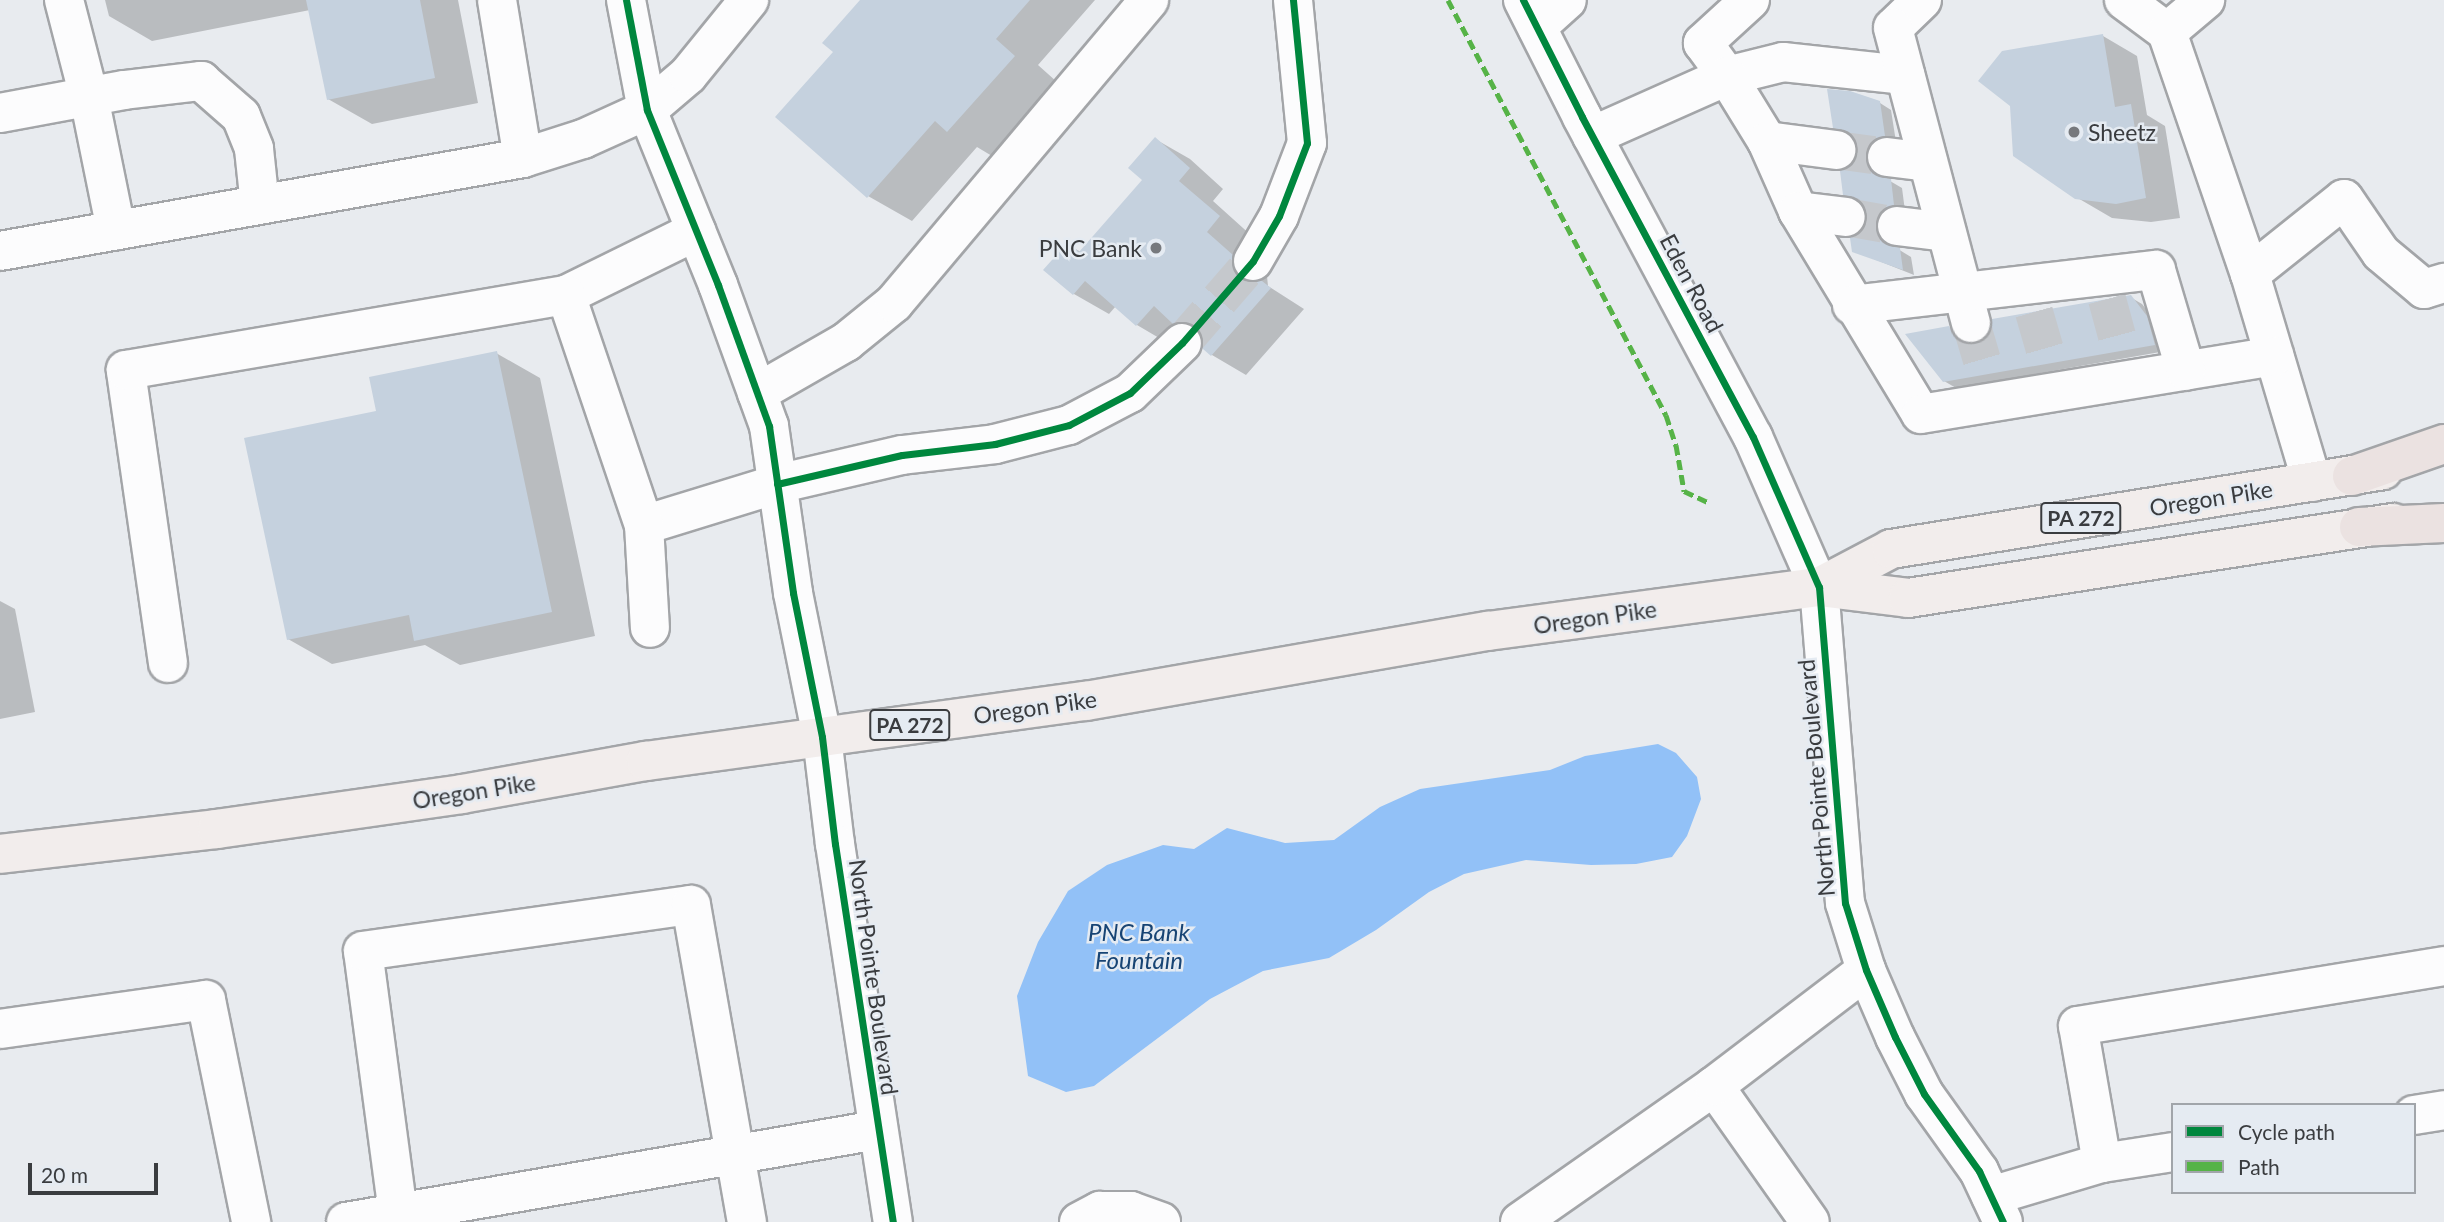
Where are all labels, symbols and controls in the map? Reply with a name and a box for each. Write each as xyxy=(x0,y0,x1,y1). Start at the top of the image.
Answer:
place label: Sheetz xyxy=(2088,118,2156,146)
marker: Sheetz xyxy=(2066,124,2082,140)
street label: Eden Road xyxy=(1655,229,1729,337)
place label: PNC Bank xyxy=(1039,234,1142,262)
marker: PNC Bank xyxy=(1148,240,1164,256)
street label: Oregon Pike xyxy=(2148,475,2274,521)
road number: PA 272 xyxy=(2039,500,2123,536)
street label: Oregon Pike xyxy=(1532,595,1658,639)
street label: North Pointe Boulevard xyxy=(1792,658,1840,898)
street label: Oregon Pike xyxy=(972,685,1098,729)
road number: PA 272 xyxy=(868,708,952,742)
street label: Oregon Pike xyxy=(411,768,537,814)
street label: North Pointe Boulevard xyxy=(844,857,904,1097)
water label: PNC Bank Fountain xyxy=(1088,918,1190,974)
legend xyxy=(2171,1103,2416,1194)
text: Cycle path xyxy=(2238,1119,2335,1144)
scale bar xyxy=(32,1148,161,1192)
text: Path xyxy=(2238,1154,2280,1179)
text: 20 m xyxy=(41,1162,88,1187)

